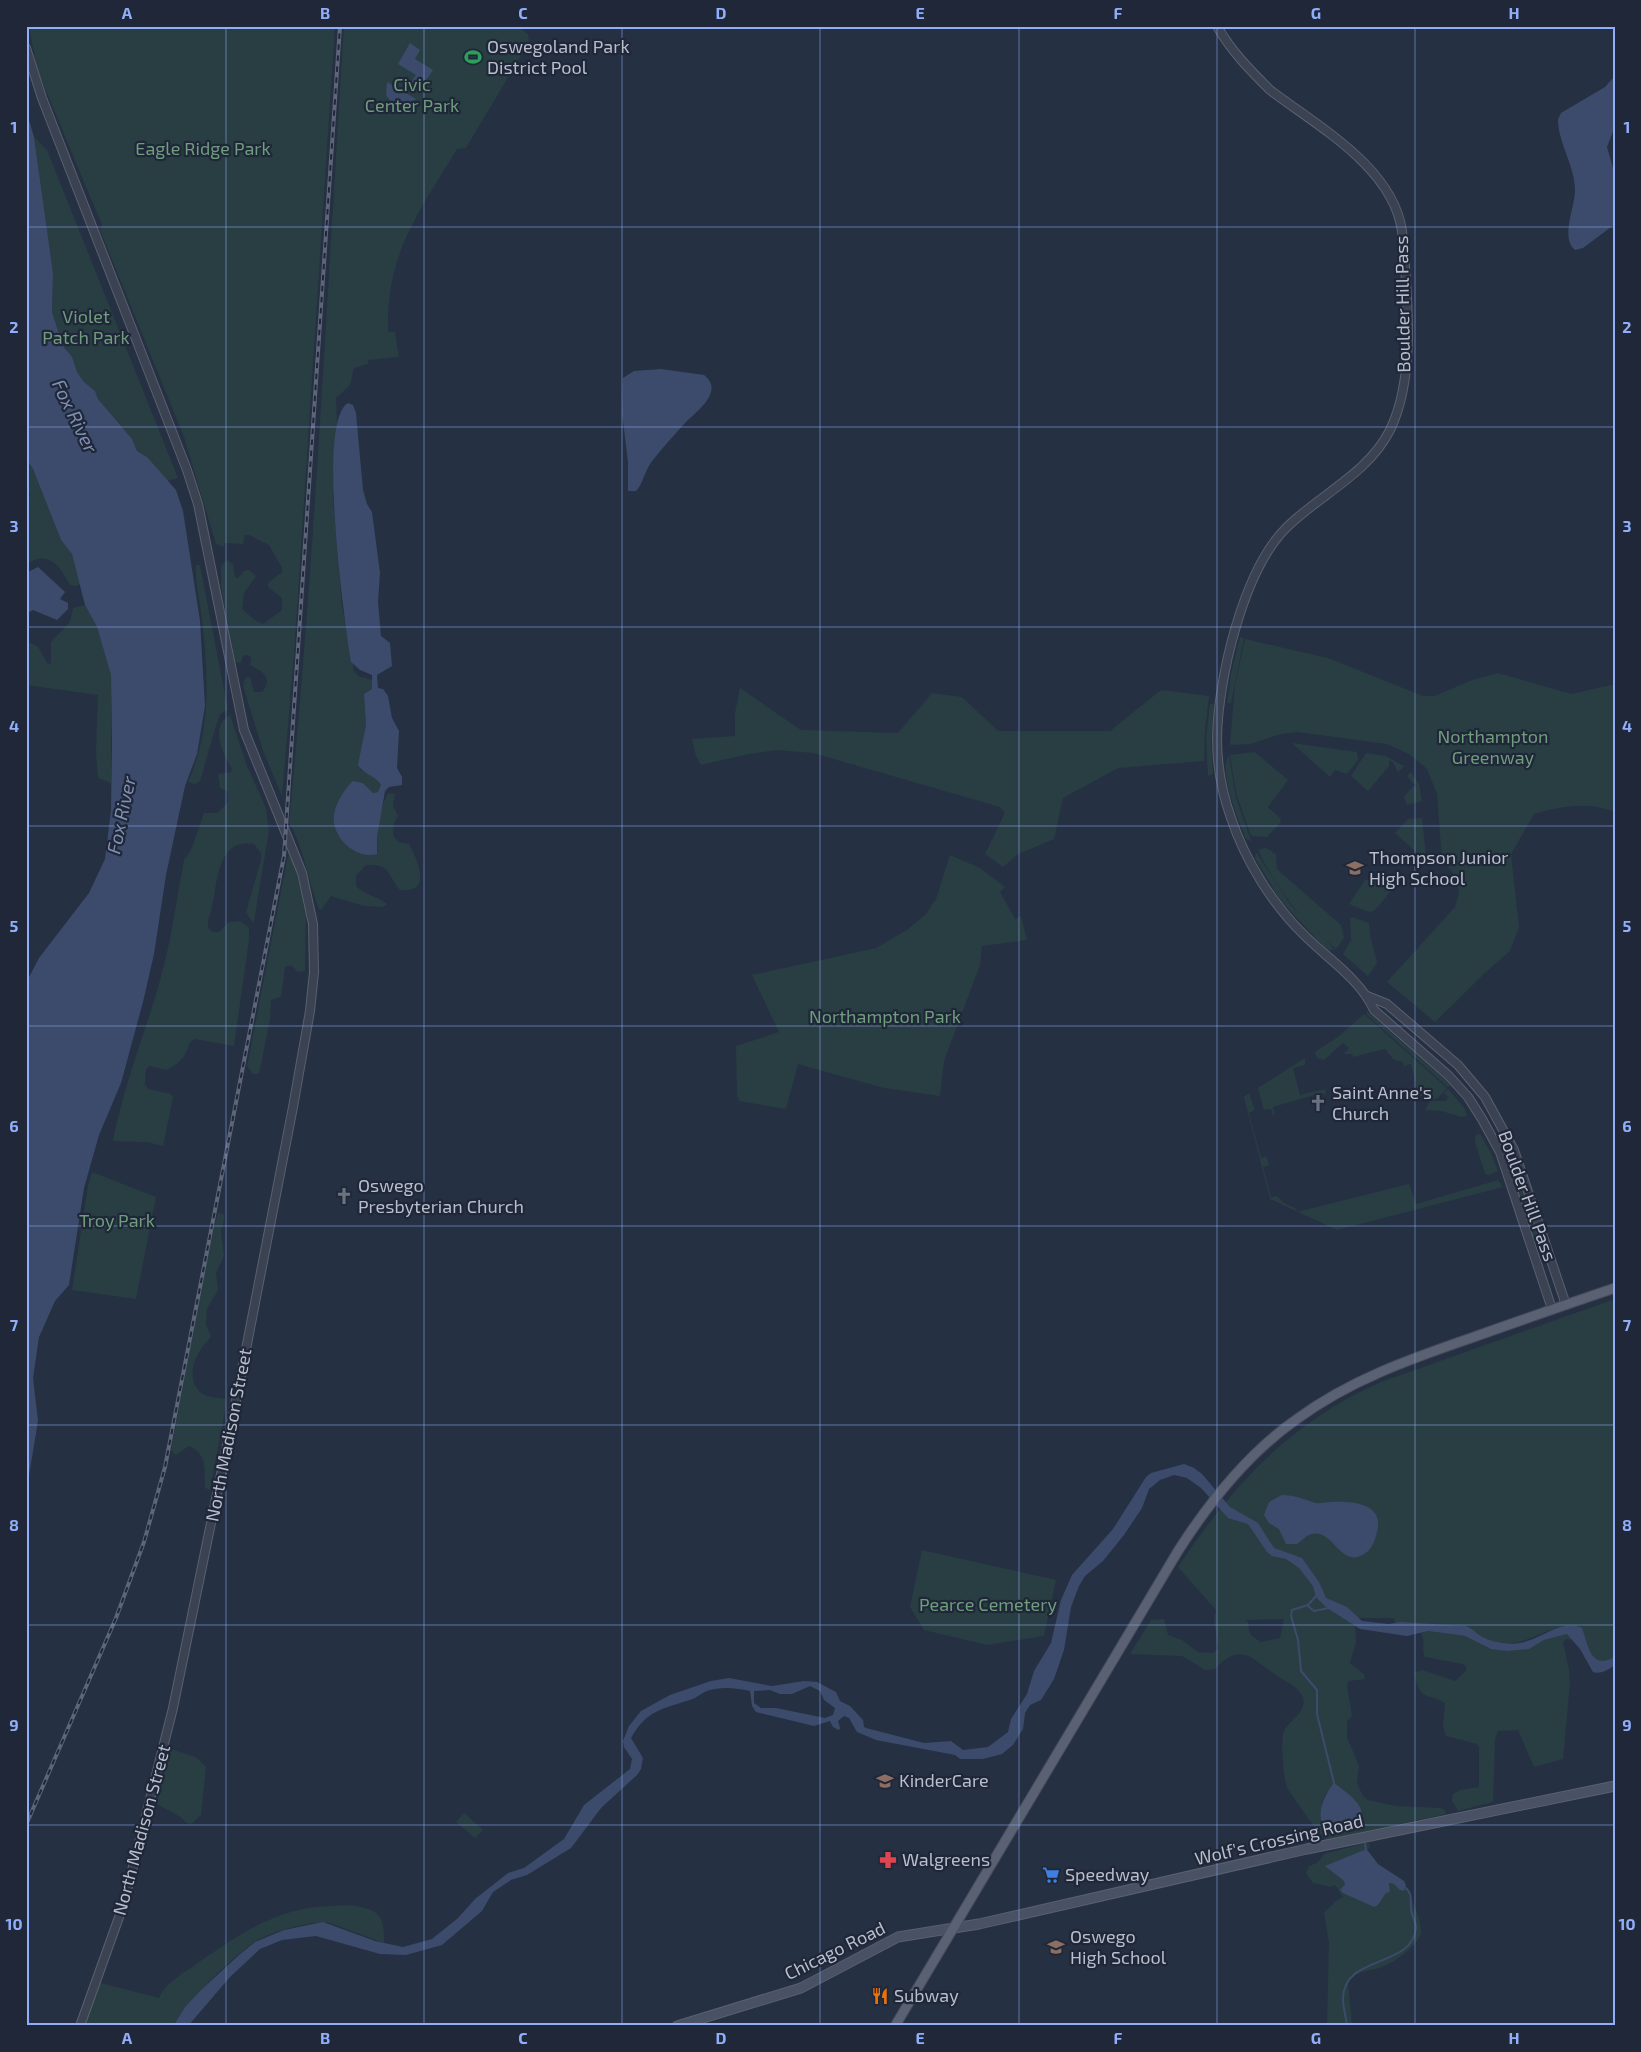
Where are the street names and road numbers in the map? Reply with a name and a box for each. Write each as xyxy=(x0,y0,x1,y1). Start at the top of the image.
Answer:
street label: Boulder Hill Pass xyxy=(1390,235,1414,373)
street label: Boulder Hill Pass xyxy=(1494,1127,1562,1264)
street label: North Madison Street xyxy=(200,1346,256,1523)
street label: North Madison Street xyxy=(108,1742,174,1917)
street label: Wolf's Crossing Road xyxy=(1192,1809,1365,1869)
street label: Chicago Road xyxy=(781,1916,889,1984)

